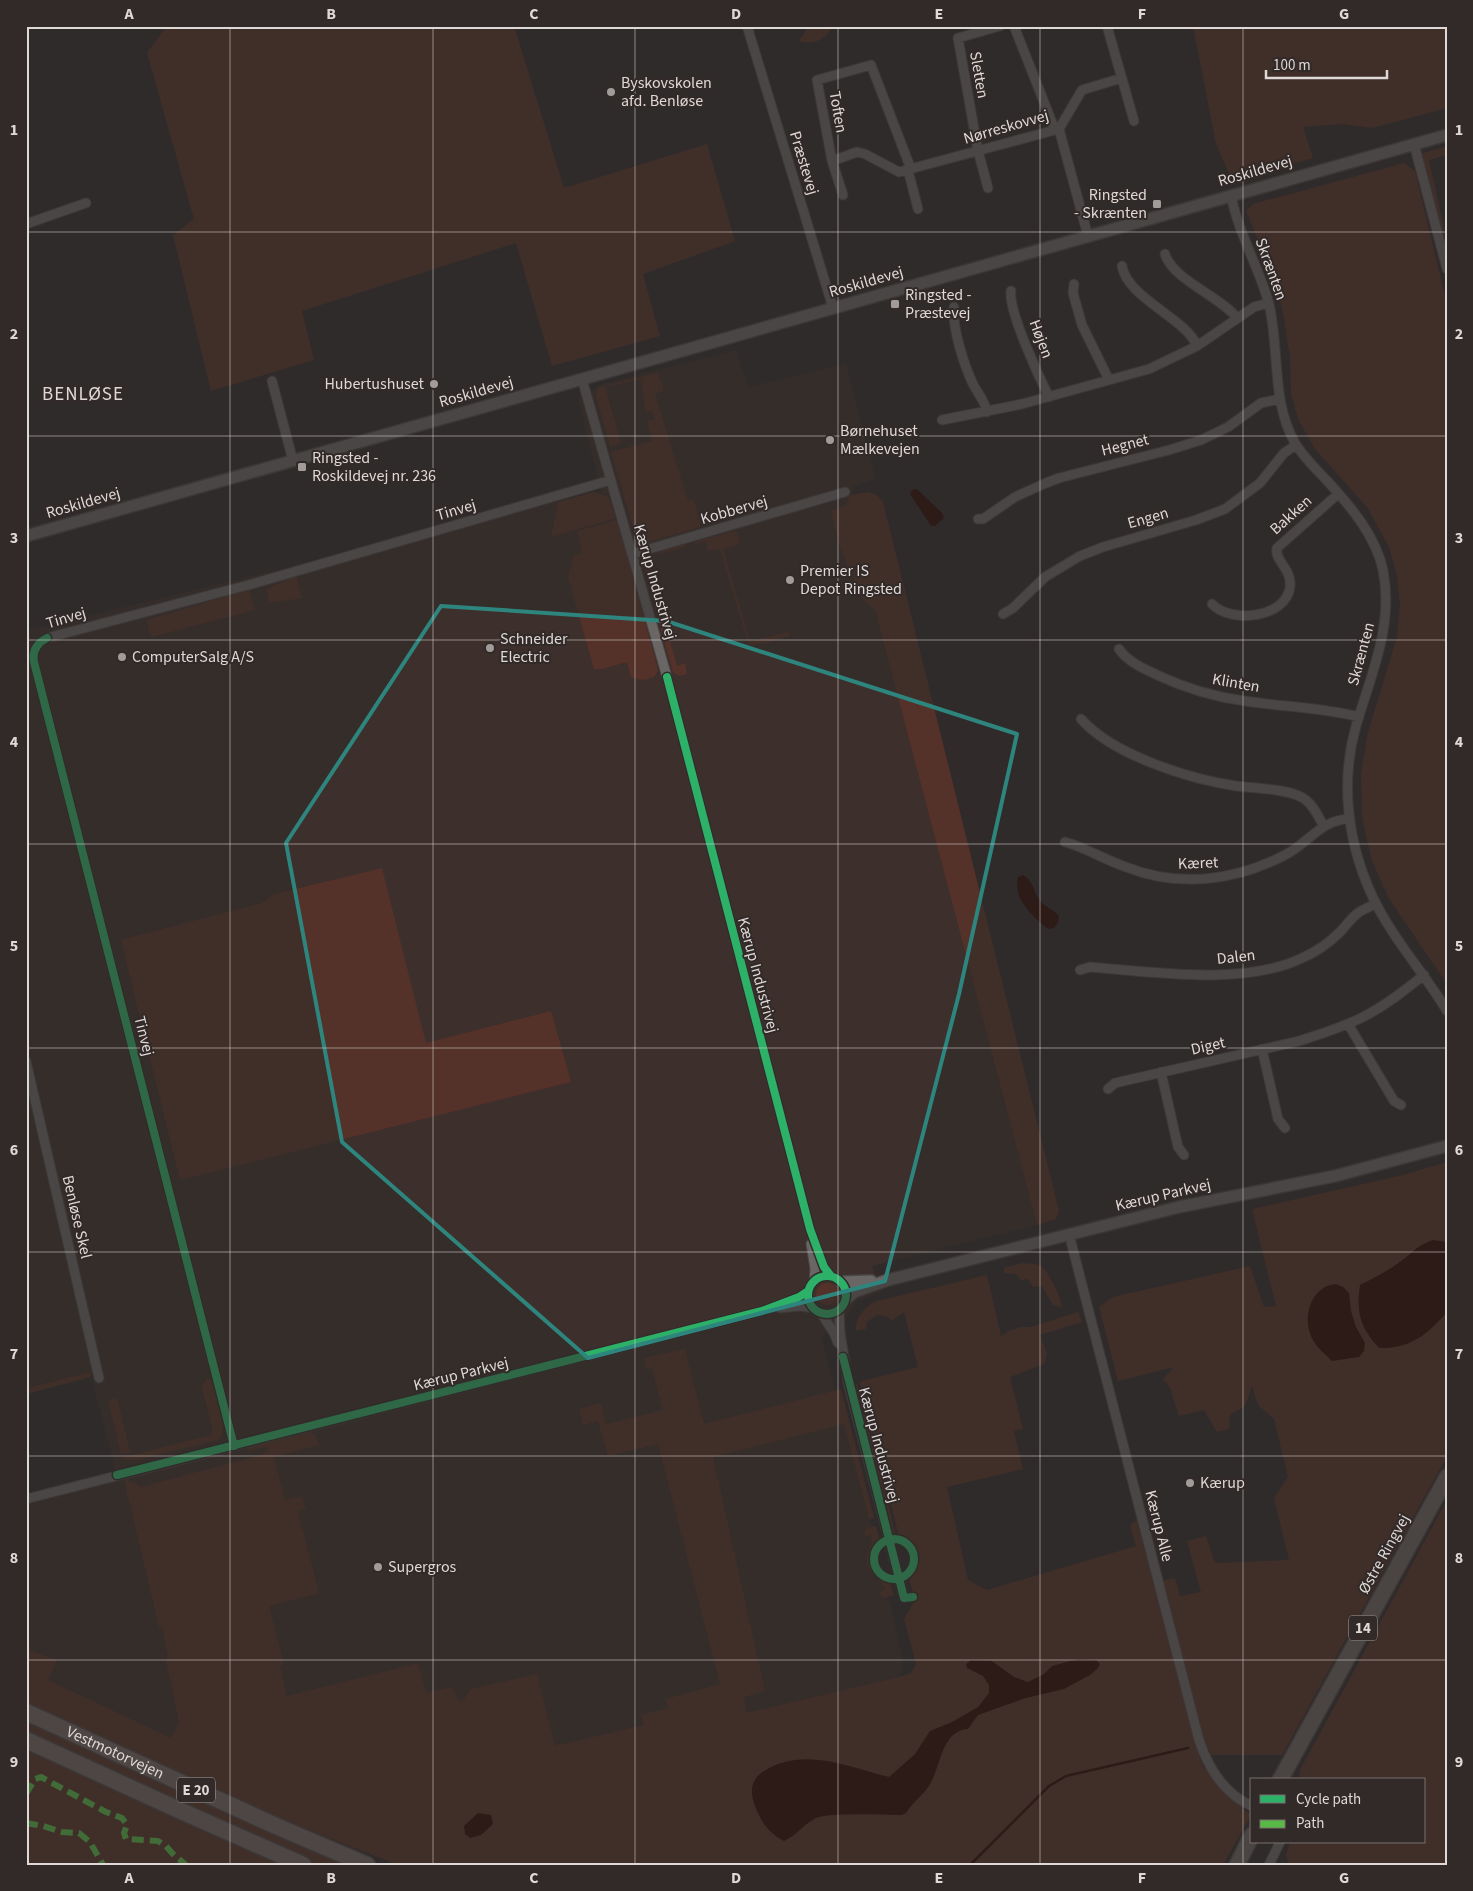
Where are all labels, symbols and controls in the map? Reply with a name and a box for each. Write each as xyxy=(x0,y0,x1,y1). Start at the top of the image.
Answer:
text: A xyxy=(123,3,134,25)
text: B xyxy=(326,3,336,25)
text: C xyxy=(529,3,539,25)
text: D xyxy=(731,3,741,25)
text: E xyxy=(935,3,943,25)
text: F xyxy=(1138,3,1146,25)
text: G xyxy=(1339,3,1349,25)
scale bar xyxy=(1266,48,1387,80)
street label: Sletten xyxy=(964,50,994,100)
text: 100 m xyxy=(1273,55,1311,76)
place label: Byskovskolen afd. Benløse xyxy=(621,72,712,112)
marker: Byskovskolen afd. Benløse xyxy=(605,86,617,98)
street label: Toften xyxy=(824,89,852,135)
street label: Nørreskovvej xyxy=(961,104,1051,150)
text: 1 xyxy=(10,119,18,141)
text: 1 xyxy=(1455,119,1463,141)
street label: Præstevej xyxy=(784,128,824,198)
street label: Roskildevej xyxy=(1215,150,1295,192)
place label: Ringsted - Skrænten xyxy=(1074,184,1147,224)
marker: Ringsted - Skrænten xyxy=(1151,198,1163,210)
street label: Skrænten xyxy=(1250,235,1292,303)
street label: Roskildevej xyxy=(826,261,906,303)
place label: Ringsted - Præstevej xyxy=(905,284,971,324)
marker: Ringsted - Præstevej xyxy=(889,298,901,310)
street label: Højen xyxy=(1024,317,1058,361)
text: 2 xyxy=(10,323,18,345)
text: 2 xyxy=(1455,323,1463,345)
street label: Roskildevej xyxy=(436,371,516,413)
place label: Hubertushuset xyxy=(324,373,425,395)
marker: Hubertushuset xyxy=(428,378,440,390)
district label: BENLØSE xyxy=(42,381,124,408)
place label: Børnehuset Mælkevejen xyxy=(840,420,920,460)
street label: Hegnet xyxy=(1099,428,1152,462)
marker: Børnehuset Mælkevejen xyxy=(824,434,836,446)
place label: Ringsted - Roskildevej nr. 236 xyxy=(312,447,436,487)
marker: Ringsted - Roskildevej nr. 236 xyxy=(296,461,308,473)
street label: Roskildevej xyxy=(43,482,123,524)
street label: Kobbervej xyxy=(698,490,770,530)
street label: Bakken xyxy=(1265,490,1317,540)
street label: Tinvej xyxy=(433,494,479,526)
street label: Engen xyxy=(1125,502,1171,534)
street label: Kærup Industrivej xyxy=(628,522,682,642)
text: 3 xyxy=(10,527,18,549)
text: 3 xyxy=(1455,527,1463,549)
place label: Premier IS Depot Ringsted xyxy=(800,560,902,600)
marker: Premier IS Depot Ringsted xyxy=(784,574,796,586)
street label: Tinvej xyxy=(43,602,89,634)
street label: Skrænten xyxy=(1342,620,1380,688)
place label: Schneider Electric xyxy=(500,628,568,668)
marker: Schneider Electric xyxy=(484,642,496,654)
place label: ComputerSalg A/S xyxy=(132,646,254,668)
marker: ComputerSalg A/S xyxy=(116,651,128,663)
street label: Klinten xyxy=(1210,668,1262,698)
text: 4 xyxy=(10,731,19,753)
text: 4 xyxy=(1455,731,1464,753)
street label: Kæret xyxy=(1177,851,1219,875)
street label: Kærup Industrivej xyxy=(732,915,784,1035)
text: 5 xyxy=(10,935,18,957)
text: 5 xyxy=(1455,935,1463,957)
street label: Dalen xyxy=(1216,944,1256,970)
street label: Tinvej xyxy=(128,1014,160,1058)
street label: Diget xyxy=(1189,1031,1228,1061)
text: 6 xyxy=(10,1139,18,1161)
text: 6 xyxy=(1455,1139,1463,1161)
street label: Benløse Skel xyxy=(57,1173,97,1261)
street label: Kærup Parkvej xyxy=(1113,1173,1213,1217)
text: 7 xyxy=(10,1343,18,1365)
text: 7 xyxy=(1455,1343,1463,1365)
street label: Kærup Parkvej xyxy=(411,1352,511,1396)
street label: Kærup Industrivej xyxy=(853,1385,905,1505)
place label: Kærup xyxy=(1200,1472,1245,1494)
marker: Kærup xyxy=(1184,1477,1196,1489)
street label: Kærup Alle xyxy=(1140,1488,1178,1564)
street label: Østre Ringvej xyxy=(1353,1510,1415,1598)
text: 8 xyxy=(10,1547,18,1569)
text: 8 xyxy=(1455,1547,1463,1569)
place label: Supergros xyxy=(388,1556,457,1578)
marker: Supergros xyxy=(372,1561,384,1573)
road number: 14 xyxy=(1349,1616,1377,1640)
street label: Vestmotorvejen xyxy=(63,1721,168,1785)
text: 9 xyxy=(10,1751,18,1773)
text: 9 xyxy=(1455,1751,1463,1773)
road number: E 20 xyxy=(177,1778,215,1802)
legend xyxy=(1250,1778,1426,1844)
text: Cycle path xyxy=(1296,1789,1361,1810)
text: Path xyxy=(1296,1813,1324,1834)
text: A xyxy=(123,1867,134,1889)
text: B xyxy=(326,1867,336,1889)
text: C xyxy=(529,1867,539,1889)
text: D xyxy=(731,1867,741,1889)
text: E xyxy=(935,1867,943,1889)
text: F xyxy=(1138,1867,1146,1889)
text: G xyxy=(1339,1867,1349,1889)

